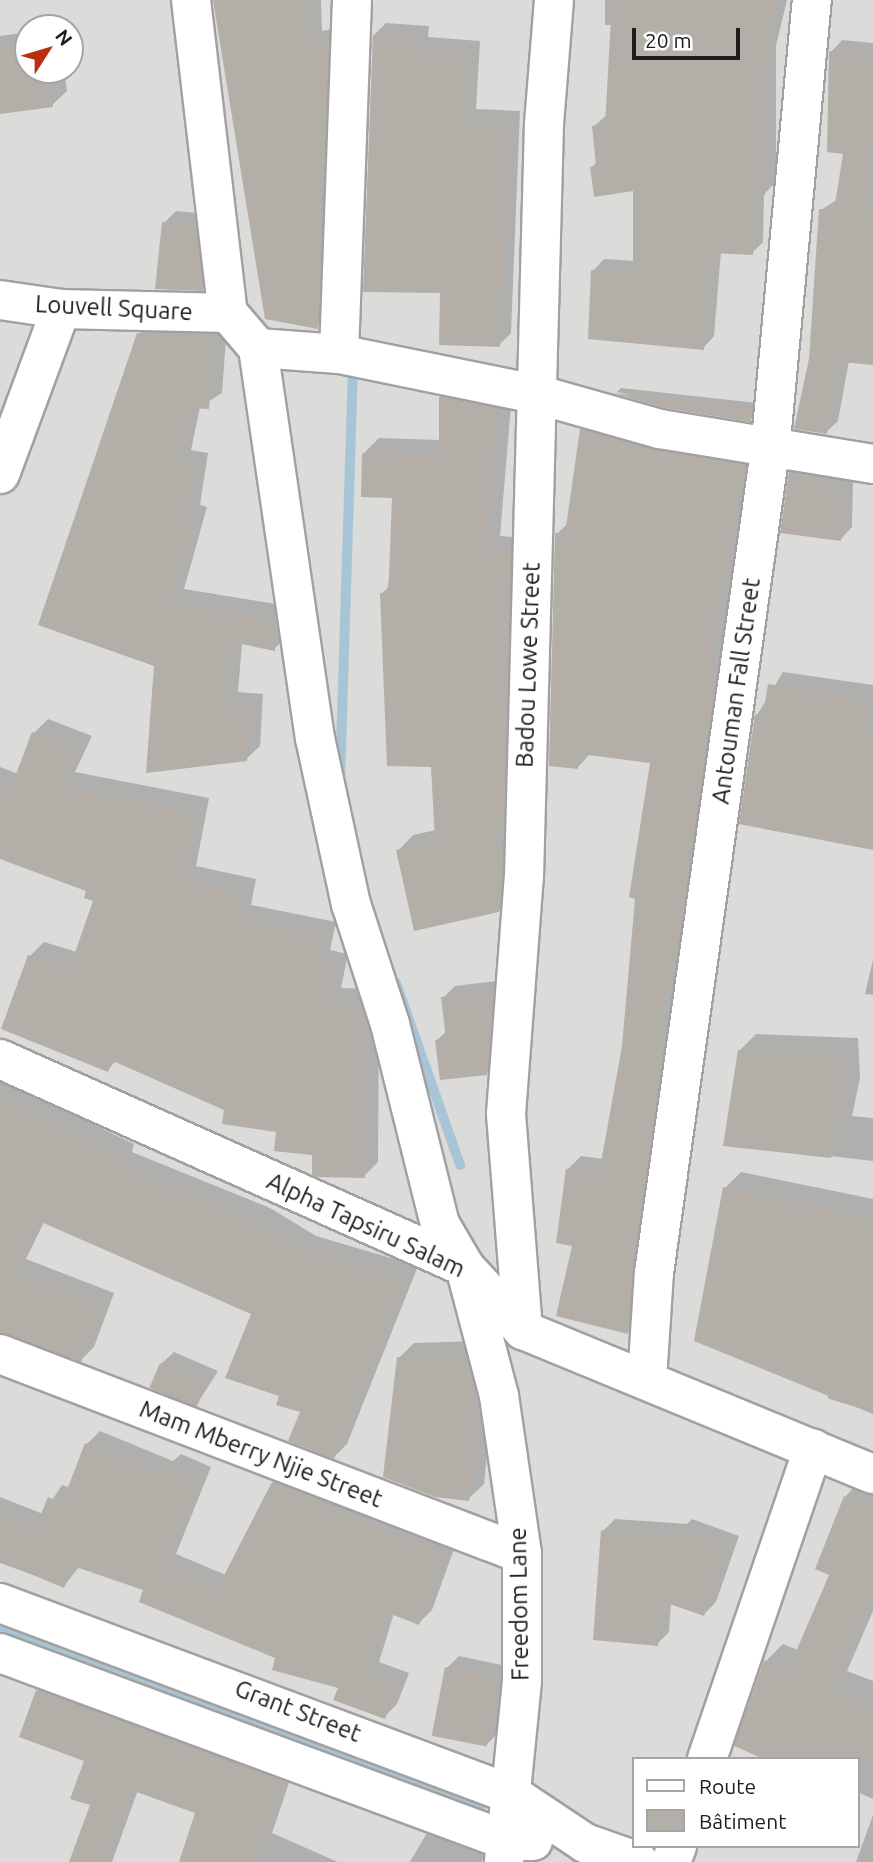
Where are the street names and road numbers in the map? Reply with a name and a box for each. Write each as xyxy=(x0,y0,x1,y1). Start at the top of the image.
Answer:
street label: Louvell Square xyxy=(34,289,194,327)
street label: Badou Lowe Street xyxy=(510,562,546,768)
street label: Antouman Fall Street xyxy=(706,576,766,806)
street label: Alpha Tapsiru Salam xyxy=(262,1166,470,1284)
street label: Mam Mberry Njie Street xyxy=(135,1394,387,1514)
street label: Freedom Lane xyxy=(503,1527,535,1681)
street label: Grant Street xyxy=(231,1674,365,1748)

